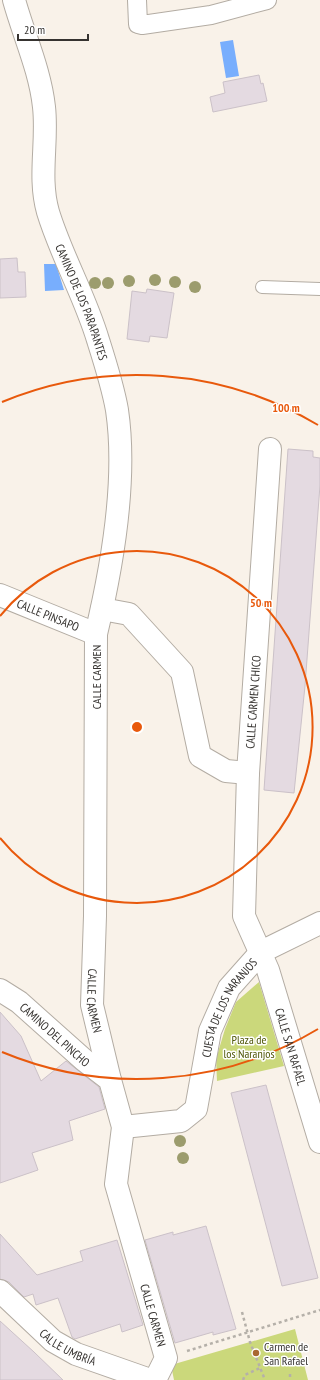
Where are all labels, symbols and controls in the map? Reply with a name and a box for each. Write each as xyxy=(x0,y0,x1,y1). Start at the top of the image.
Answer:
scale bar xyxy=(18,16,88,42)
text: 20 m xyxy=(24,22,45,37)
street label: CAMINO DE LOS PARAPANTES xyxy=(53,241,111,362)
text: 100 m xyxy=(272,400,300,415)
street label: CALLE PINSAPO xyxy=(15,595,82,634)
text: 50 m xyxy=(250,595,272,610)
street label: CALLE CARMEN xyxy=(89,645,104,709)
street label: CALLE CARMEN CHICO xyxy=(242,654,264,749)
centre of rings xyxy=(130,720,144,734)
street label: CUESTA DE LOS NARANJOS xyxy=(198,955,260,1058)
street label: CALLE CARMEN xyxy=(84,968,106,1034)
street label: CAMINO DEL PINCHO xyxy=(17,999,93,1070)
street label: CALLE SAN RAFAEL xyxy=(272,1006,310,1087)
park label: Plaza de los Naranjos xyxy=(223,1032,275,1061)
street label: CALLE CARMEN xyxy=(138,1282,170,1348)
street label: CALLE UMBRÍA xyxy=(37,1325,99,1368)
place label: Carmen de San Rafael xyxy=(264,1339,308,1368)
marker: Carmen de San Rafael xyxy=(251,1348,261,1358)

